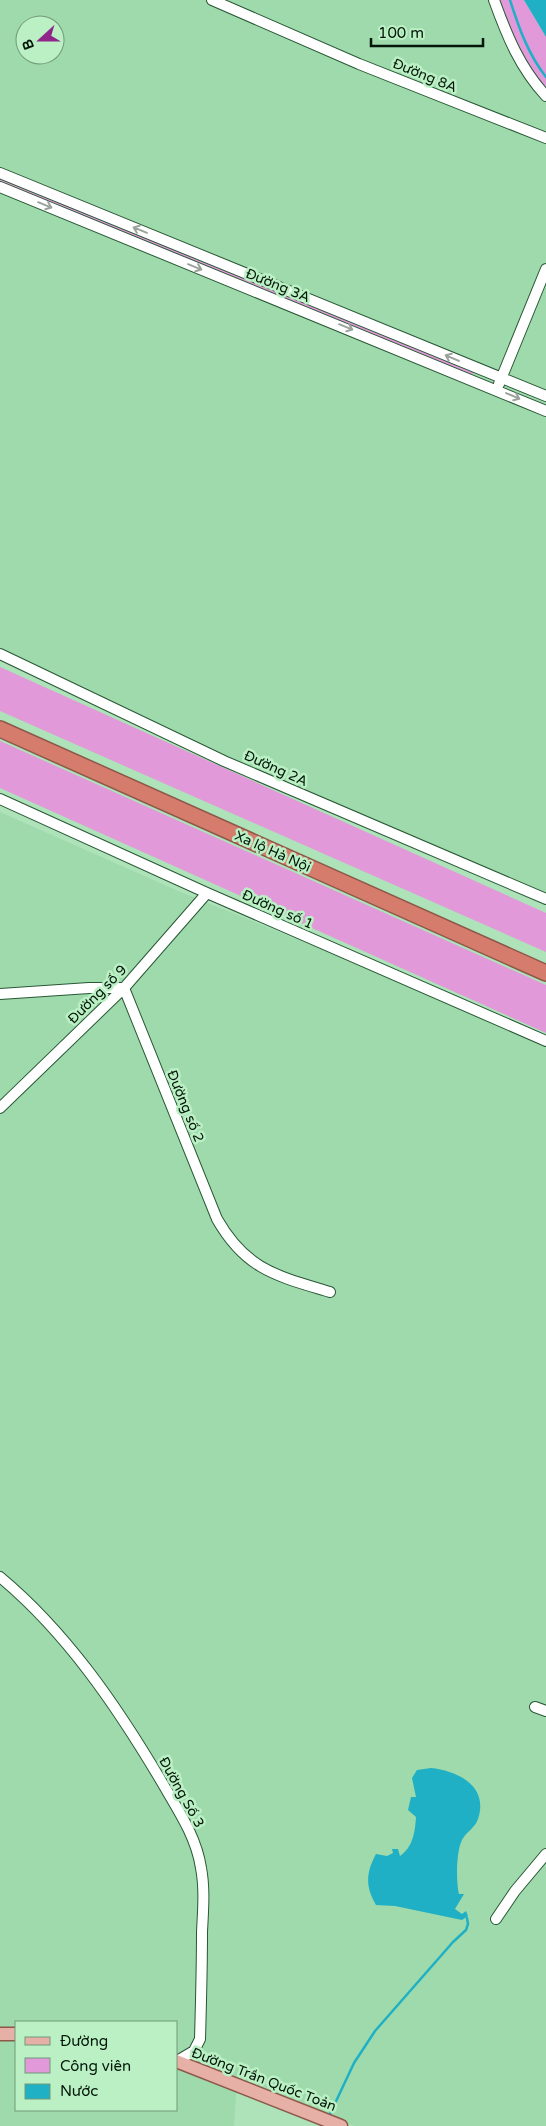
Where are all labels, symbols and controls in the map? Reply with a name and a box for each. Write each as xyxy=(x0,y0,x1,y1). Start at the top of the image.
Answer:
north arrow xyxy=(15,15,65,65)
scale bar xyxy=(371,15,484,47)
text: 100 m xyxy=(378,24,424,42)
text: B xyxy=(19,37,38,52)
street label: Đường 8A xyxy=(390,55,459,96)
one-way arrow xyxy=(37,201,52,210)
one-way arrow xyxy=(133,225,148,234)
one-way arrow xyxy=(187,263,202,272)
street label: Đường 3A xyxy=(243,265,312,306)
one-way arrow xyxy=(338,323,353,333)
one-way arrow xyxy=(445,352,460,362)
one-way arrow xyxy=(505,393,520,402)
street label: Đường 2A xyxy=(241,747,310,790)
street label: Xa lộ Hà Nội xyxy=(232,827,313,876)
street label: Đường số 1 xyxy=(239,886,316,933)
street label: Đường số 9 xyxy=(64,961,130,1027)
street label: Đường số 2 xyxy=(163,1068,208,1145)
street label: Đường Số 3 xyxy=(155,1754,208,1831)
legend xyxy=(15,2021,178,2111)
text: Đường xyxy=(60,2032,108,2050)
street label: Đường Trần Quốc Toản xyxy=(189,2044,339,2115)
text: Công viên xyxy=(60,2057,131,2075)
text: Nước xyxy=(60,2082,98,2100)

